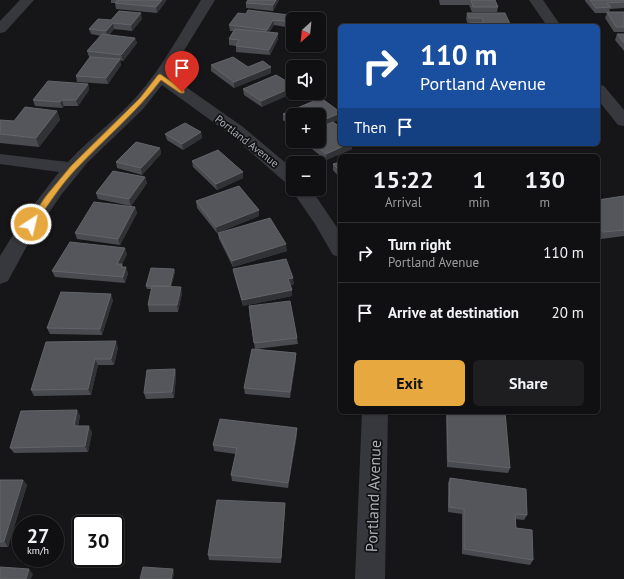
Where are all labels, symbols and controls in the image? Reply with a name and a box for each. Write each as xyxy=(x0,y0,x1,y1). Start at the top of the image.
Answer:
north arrow xyxy=(286,12,326,52)
map controls xyxy=(286,12,326,196)
text: 110 m xyxy=(420,36,497,73)
icon: right xyxy=(354,40,406,92)
pin xyxy=(165,51,199,92)
icon: arrive xyxy=(171,57,193,79)
button: sound xyxy=(286,60,326,100)
text: Portland Avenue xyxy=(420,72,546,95)
button: + xyxy=(286,108,326,148)
street label: Portland Avenue xyxy=(212,112,282,170)
icon: arrive xyxy=(394,116,416,138)
text: Then xyxy=(354,118,386,137)
button: − xyxy=(286,156,326,196)
text: 15:22 xyxy=(373,164,434,195)
text: 1 xyxy=(472,164,486,195)
text: 130 xyxy=(524,164,565,195)
text: Arrival xyxy=(385,194,421,211)
text: min xyxy=(468,194,490,211)
text: m xyxy=(540,194,550,211)
position arrow xyxy=(10,203,52,245)
text: Turn right xyxy=(388,235,451,254)
icon: right xyxy=(354,242,376,264)
text: 110 m xyxy=(543,243,584,262)
text: Portland Avenue xyxy=(388,254,479,271)
icon: arrive xyxy=(354,302,376,324)
text: Arrive at destination xyxy=(388,303,519,322)
text: 20 m xyxy=(551,303,584,322)
button: Exit xyxy=(354,360,465,406)
button: Share xyxy=(473,360,584,406)
street label: Portland Avenue xyxy=(361,440,385,552)
speed limit sign: 30 xyxy=(72,515,124,567)
text: 27 xyxy=(27,523,49,549)
text: km/h xyxy=(27,544,49,557)

